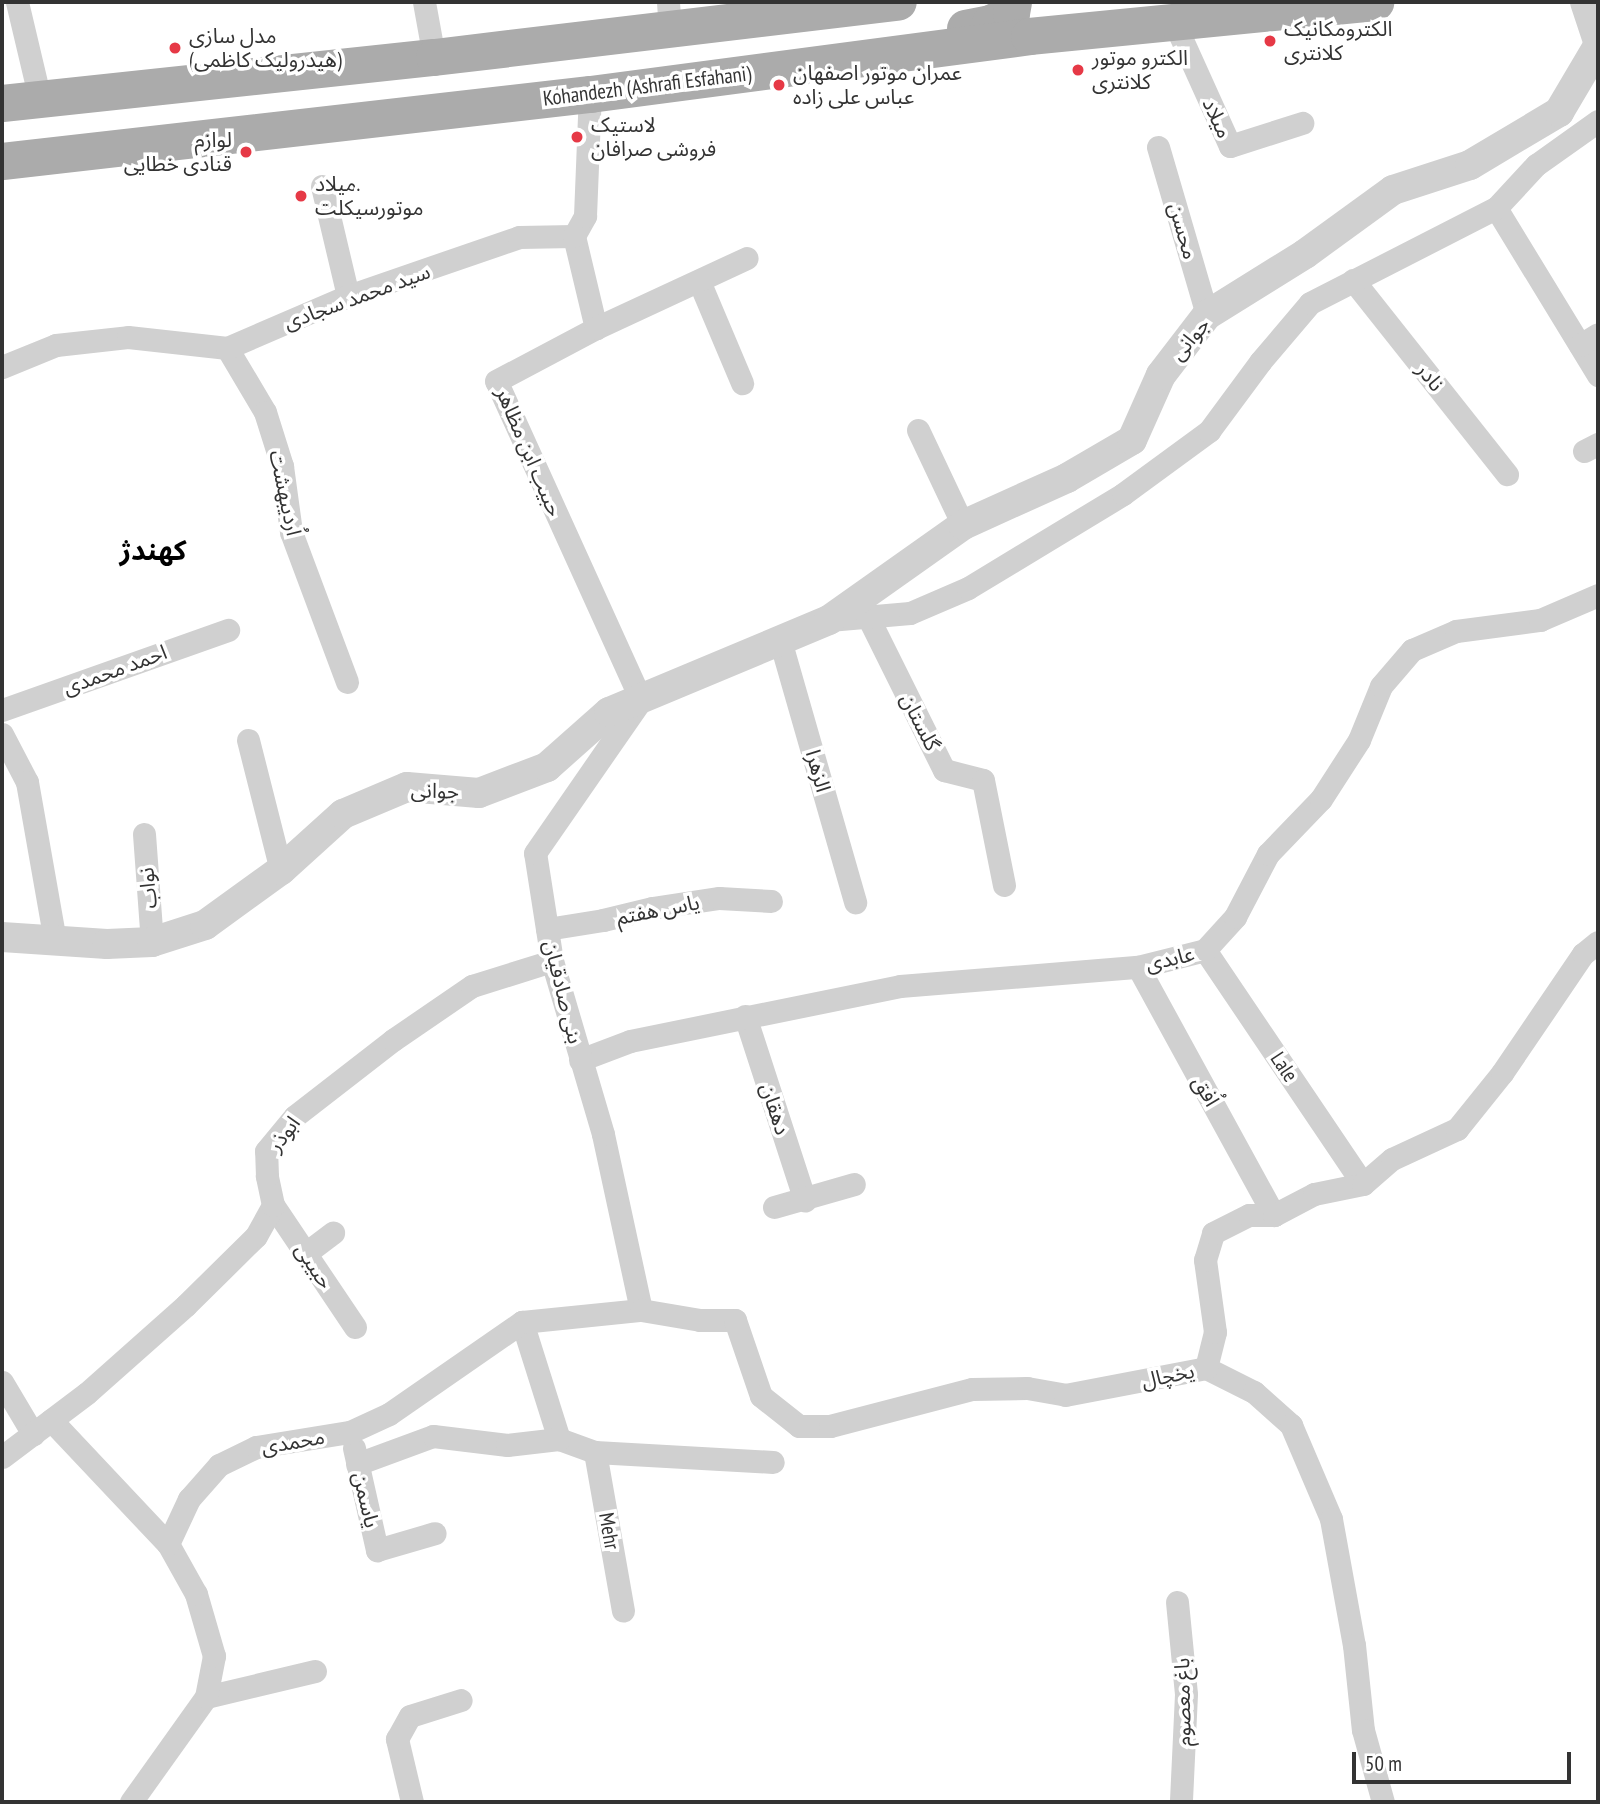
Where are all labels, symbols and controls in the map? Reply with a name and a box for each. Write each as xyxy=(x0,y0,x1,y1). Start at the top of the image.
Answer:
place label: الکترومکانیک کلانتری xyxy=(1284,16,1392,66)
place label: مدل سازی (هیدرولیک کاظمی) xyxy=(189,23,342,73)
marker: الکترومکانیک کلانتری xyxy=(1262,33,1278,49)
marker: مدل سازی (هیدرولیک کاظمی) xyxy=(167,40,183,56)
place label: الکترو موتور کلانتری xyxy=(1092,45,1188,95)
place label: عمران موتور اصفهان عباس علی زاده xyxy=(793,60,962,110)
street label: Kohandezh (Ashrafi Esfahani) xyxy=(542,61,752,111)
marker: الکترو موتور کلانتری xyxy=(1070,62,1086,78)
marker: عمران موتور اصفهان عباس علی زاده xyxy=(771,77,787,93)
street label: میلاد xyxy=(1197,94,1237,142)
place label: لاستیک فروشی صرافان xyxy=(591,112,716,162)
place label: لوازم قنادی خطایی xyxy=(124,127,232,177)
marker: لاستیک فروشی صرافان xyxy=(569,129,585,145)
marker: لوازم قنادی خطایی xyxy=(238,144,254,160)
place label: میلاد. موتورسیکلت xyxy=(315,171,423,221)
marker: میلاد. موتورسیکلت xyxy=(293,188,309,204)
street label: محسن xyxy=(1163,200,1203,262)
street label: سید محمد سجادی xyxy=(280,259,434,335)
street label: جوانی xyxy=(1165,312,1215,366)
street label: نادر xyxy=(1411,358,1449,396)
street label: حبیب ابن مظاهر xyxy=(491,384,567,520)
street label: اُردیبهشت xyxy=(264,448,306,538)
district label: کهندژ xyxy=(120,533,186,567)
street label: احمد محمدی xyxy=(60,640,170,700)
street label: گلستان xyxy=(895,689,945,755)
street label: الزهرا xyxy=(800,747,836,795)
street label: جوانی xyxy=(410,778,460,804)
street label: نواب xyxy=(134,866,162,910)
street label: یاس هفتم xyxy=(614,890,702,930)
street label: بنی صادقیان xyxy=(538,938,588,1046)
street label: عابدی xyxy=(1143,941,1197,977)
street label: Lale xyxy=(1265,1047,1303,1087)
street label: اُفق xyxy=(1187,1071,1225,1111)
street label: دهقان xyxy=(755,1080,795,1138)
street label: ابوذر xyxy=(262,1111,306,1157)
street label: حبیبی xyxy=(290,1238,338,1294)
street label: یخچال xyxy=(1139,1358,1197,1394)
street label: محمدی xyxy=(259,1424,327,1460)
street label: یاسمن xyxy=(347,1470,385,1530)
street label: Mehr xyxy=(593,1511,625,1551)
street label: باغ معصوم xyxy=(1170,1657,1196,1747)
scale bar xyxy=(1355,1738,1574,1782)
text: 50 m xyxy=(1365,1750,1402,1777)

